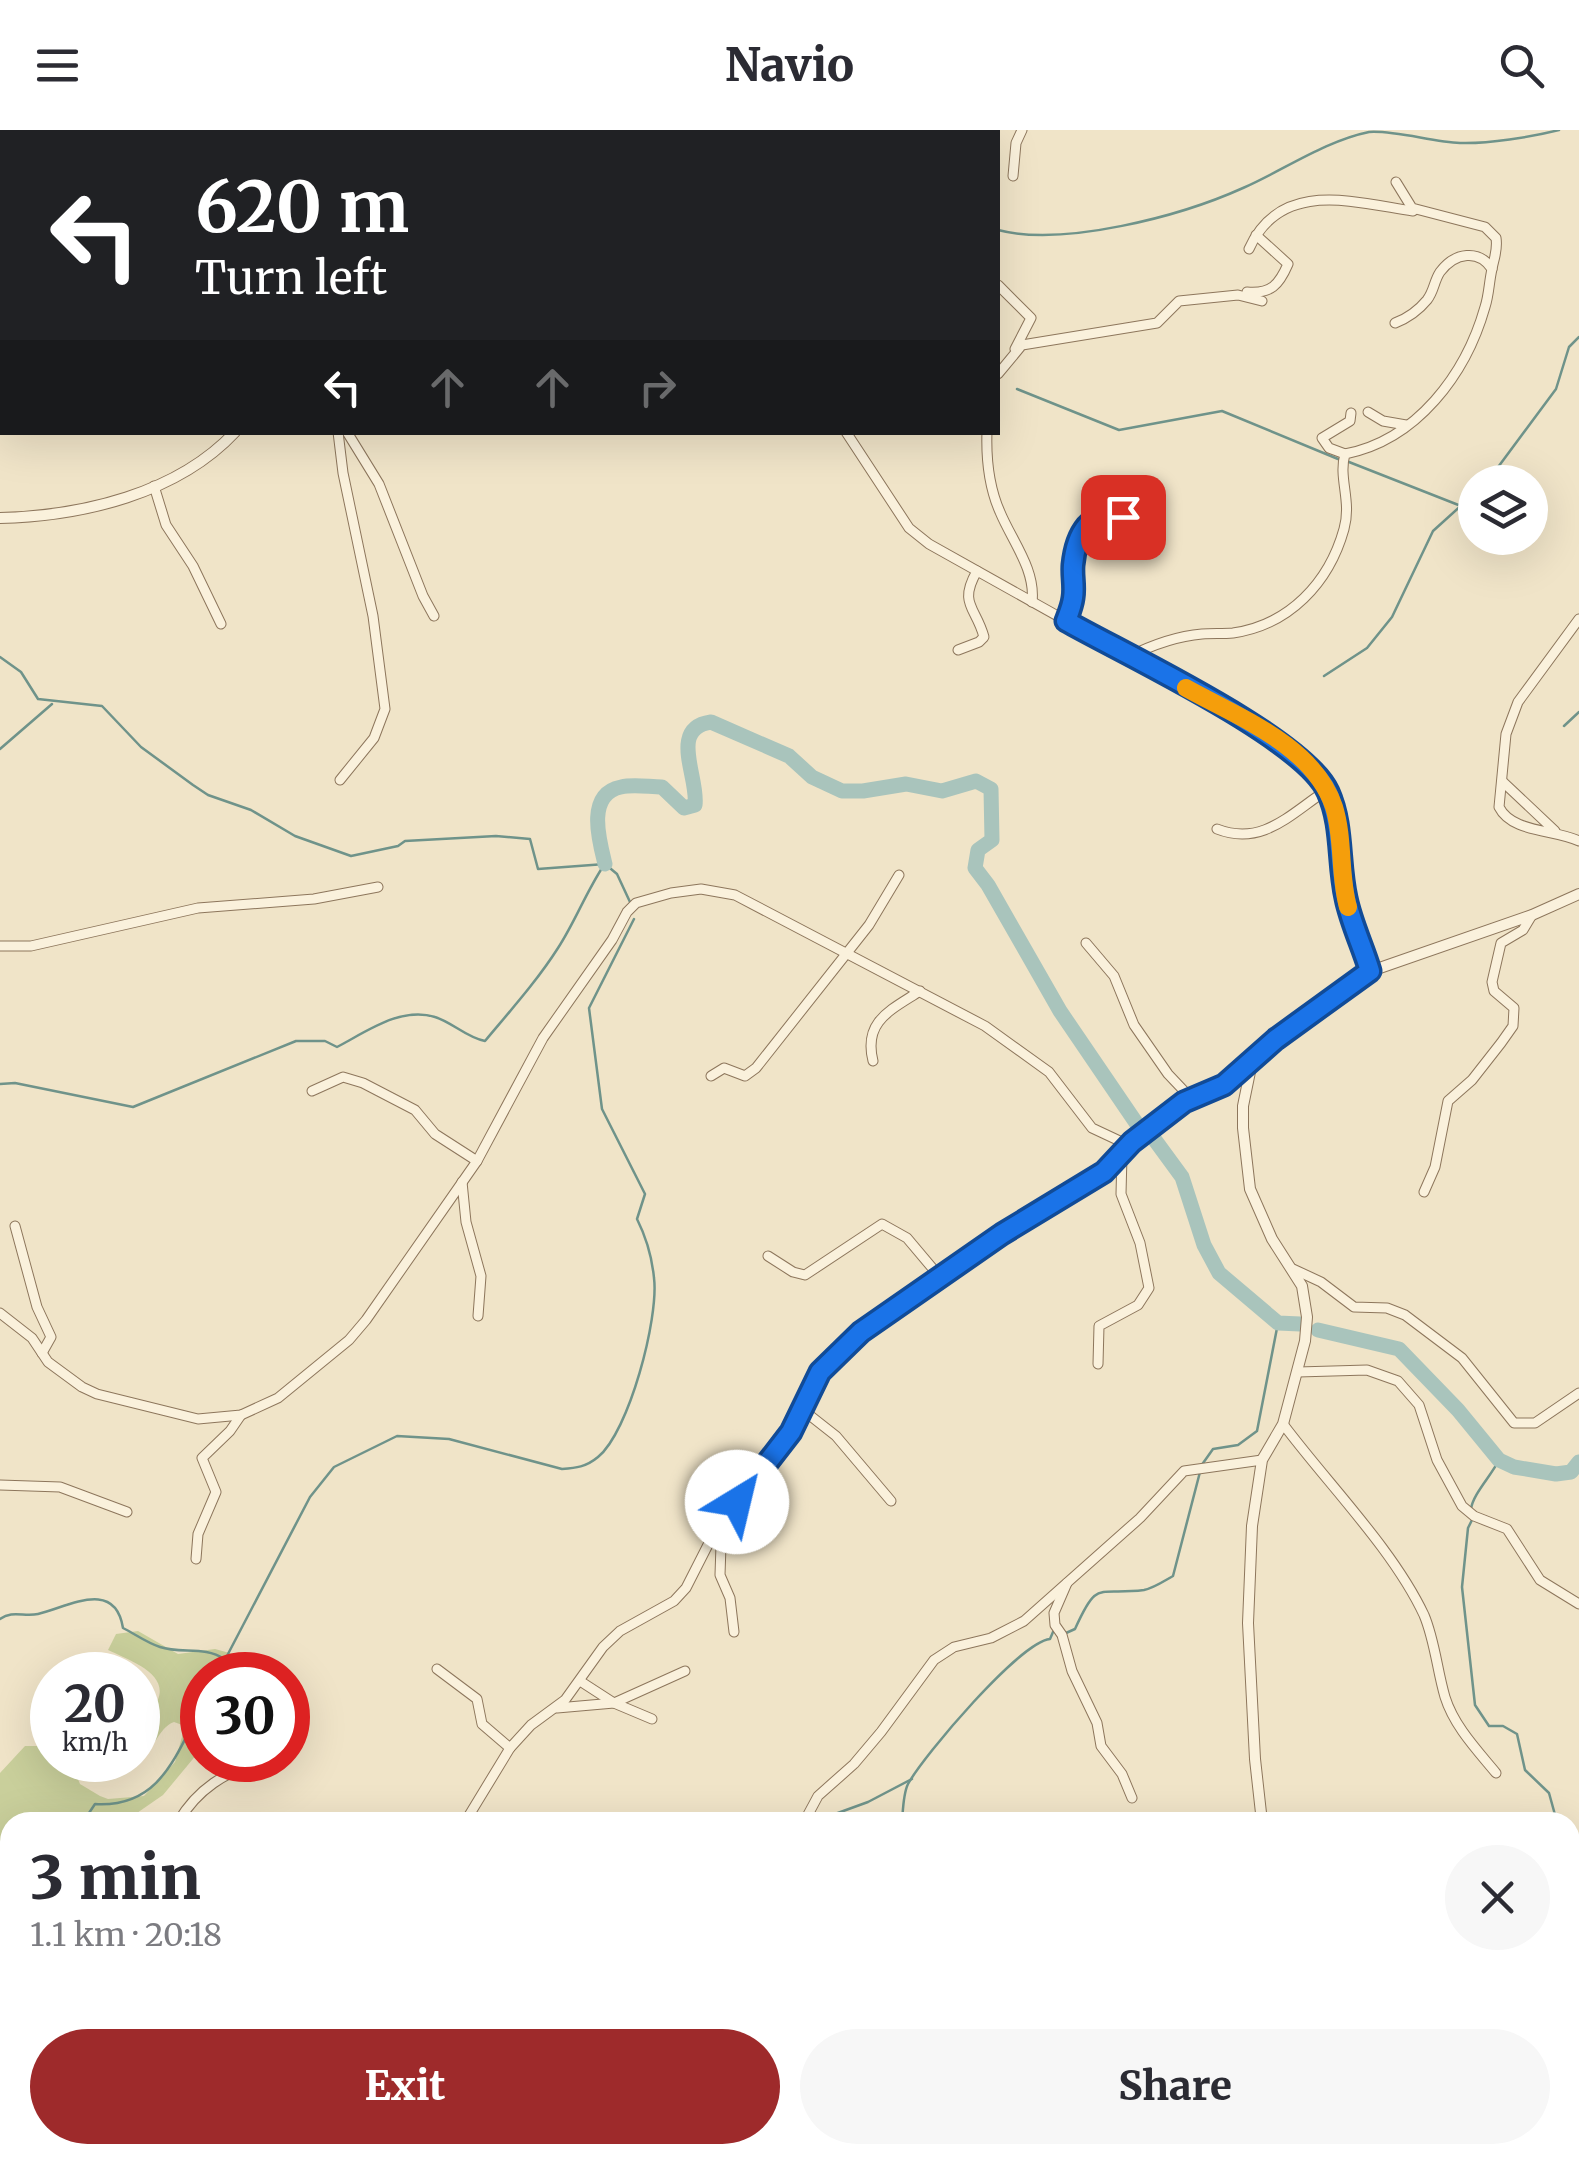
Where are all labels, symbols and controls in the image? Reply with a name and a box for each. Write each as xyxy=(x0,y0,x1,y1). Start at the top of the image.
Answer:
text: Navio xyxy=(725,37,854,93)
icon: menu xyxy=(30,38,85,93)
icon: search xyxy=(1494,38,1549,93)
text: 620 m xyxy=(195,163,409,251)
icon: left xyxy=(30,170,160,300)
text: Turn left xyxy=(195,250,387,306)
icon: left xyxy=(315,360,370,415)
icon: ahead xyxy=(420,360,475,415)
icon: ahead xyxy=(525,360,580,415)
icon: right xyxy=(630,360,685,415)
map controls xyxy=(1458,465,1548,555)
button: layers xyxy=(1458,465,1548,555)
pin xyxy=(1081,475,1166,560)
icon: arrive xyxy=(1096,490,1151,545)
position arrow xyxy=(685,1450,789,1554)
speed limit sign: 30 xyxy=(180,1652,310,1782)
text: 20 xyxy=(64,1673,126,1736)
text: km/h xyxy=(62,1726,128,1758)
text: 3 min xyxy=(30,1840,201,1915)
button: close xyxy=(1445,1845,1550,1950)
text: 1.1 km · 20:18 xyxy=(30,1915,222,1955)
button: Exit xyxy=(30,2029,780,2144)
button: Share xyxy=(800,2029,1550,2144)

